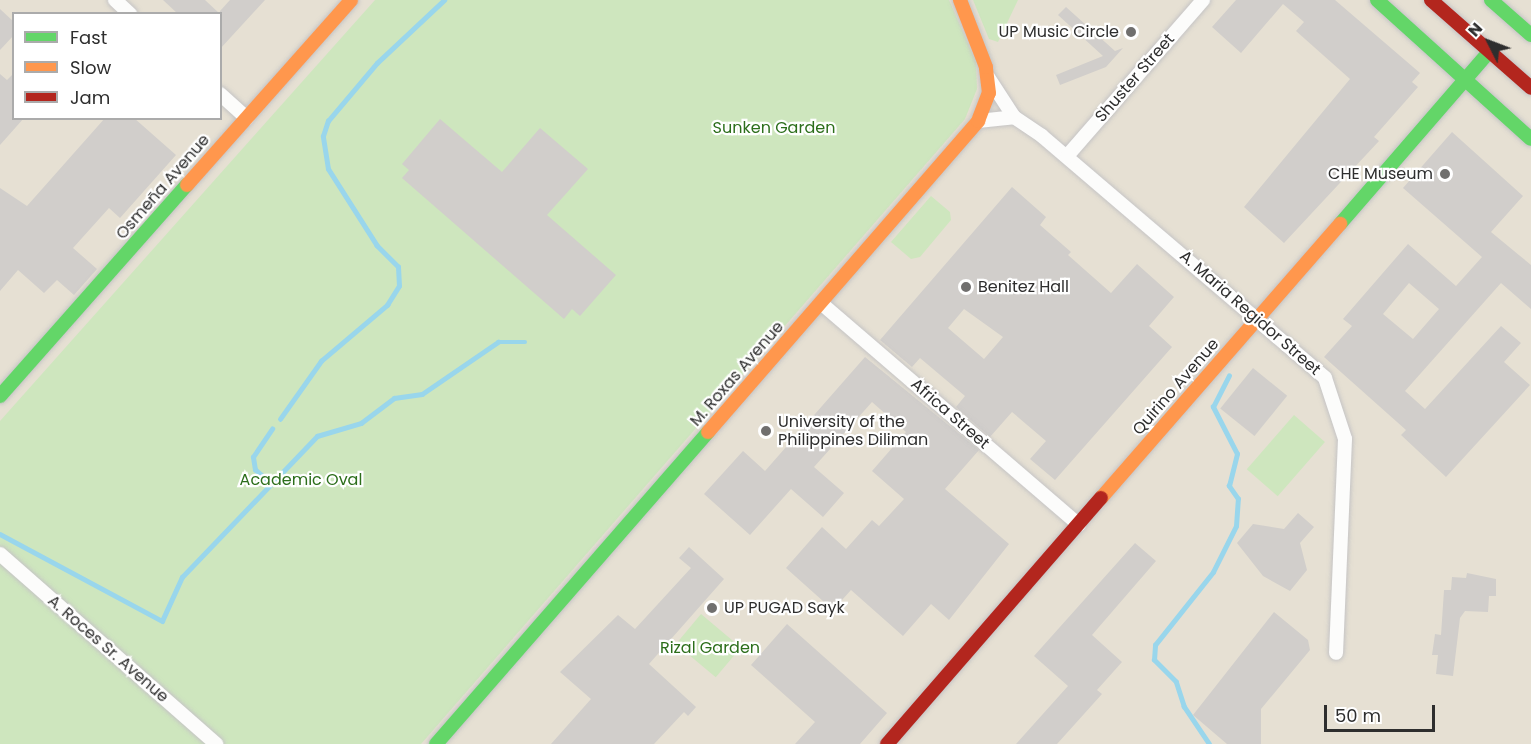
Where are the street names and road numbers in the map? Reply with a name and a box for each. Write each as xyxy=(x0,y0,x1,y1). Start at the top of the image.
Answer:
street label: Shuster Street xyxy=(1091,30,1179,126)
street label: Osmeña Avenue xyxy=(112,131,214,243)
street label: A. Maria Regidor Street xyxy=(1176,247,1324,379)
street label: M. Roxas Avenue xyxy=(686,318,788,430)
street label: Quirino Avenue xyxy=(1129,335,1223,439)
street label: Africa Street xyxy=(907,375,993,453)
street label: A. Roces Sr. Avenue xyxy=(44,591,172,707)

